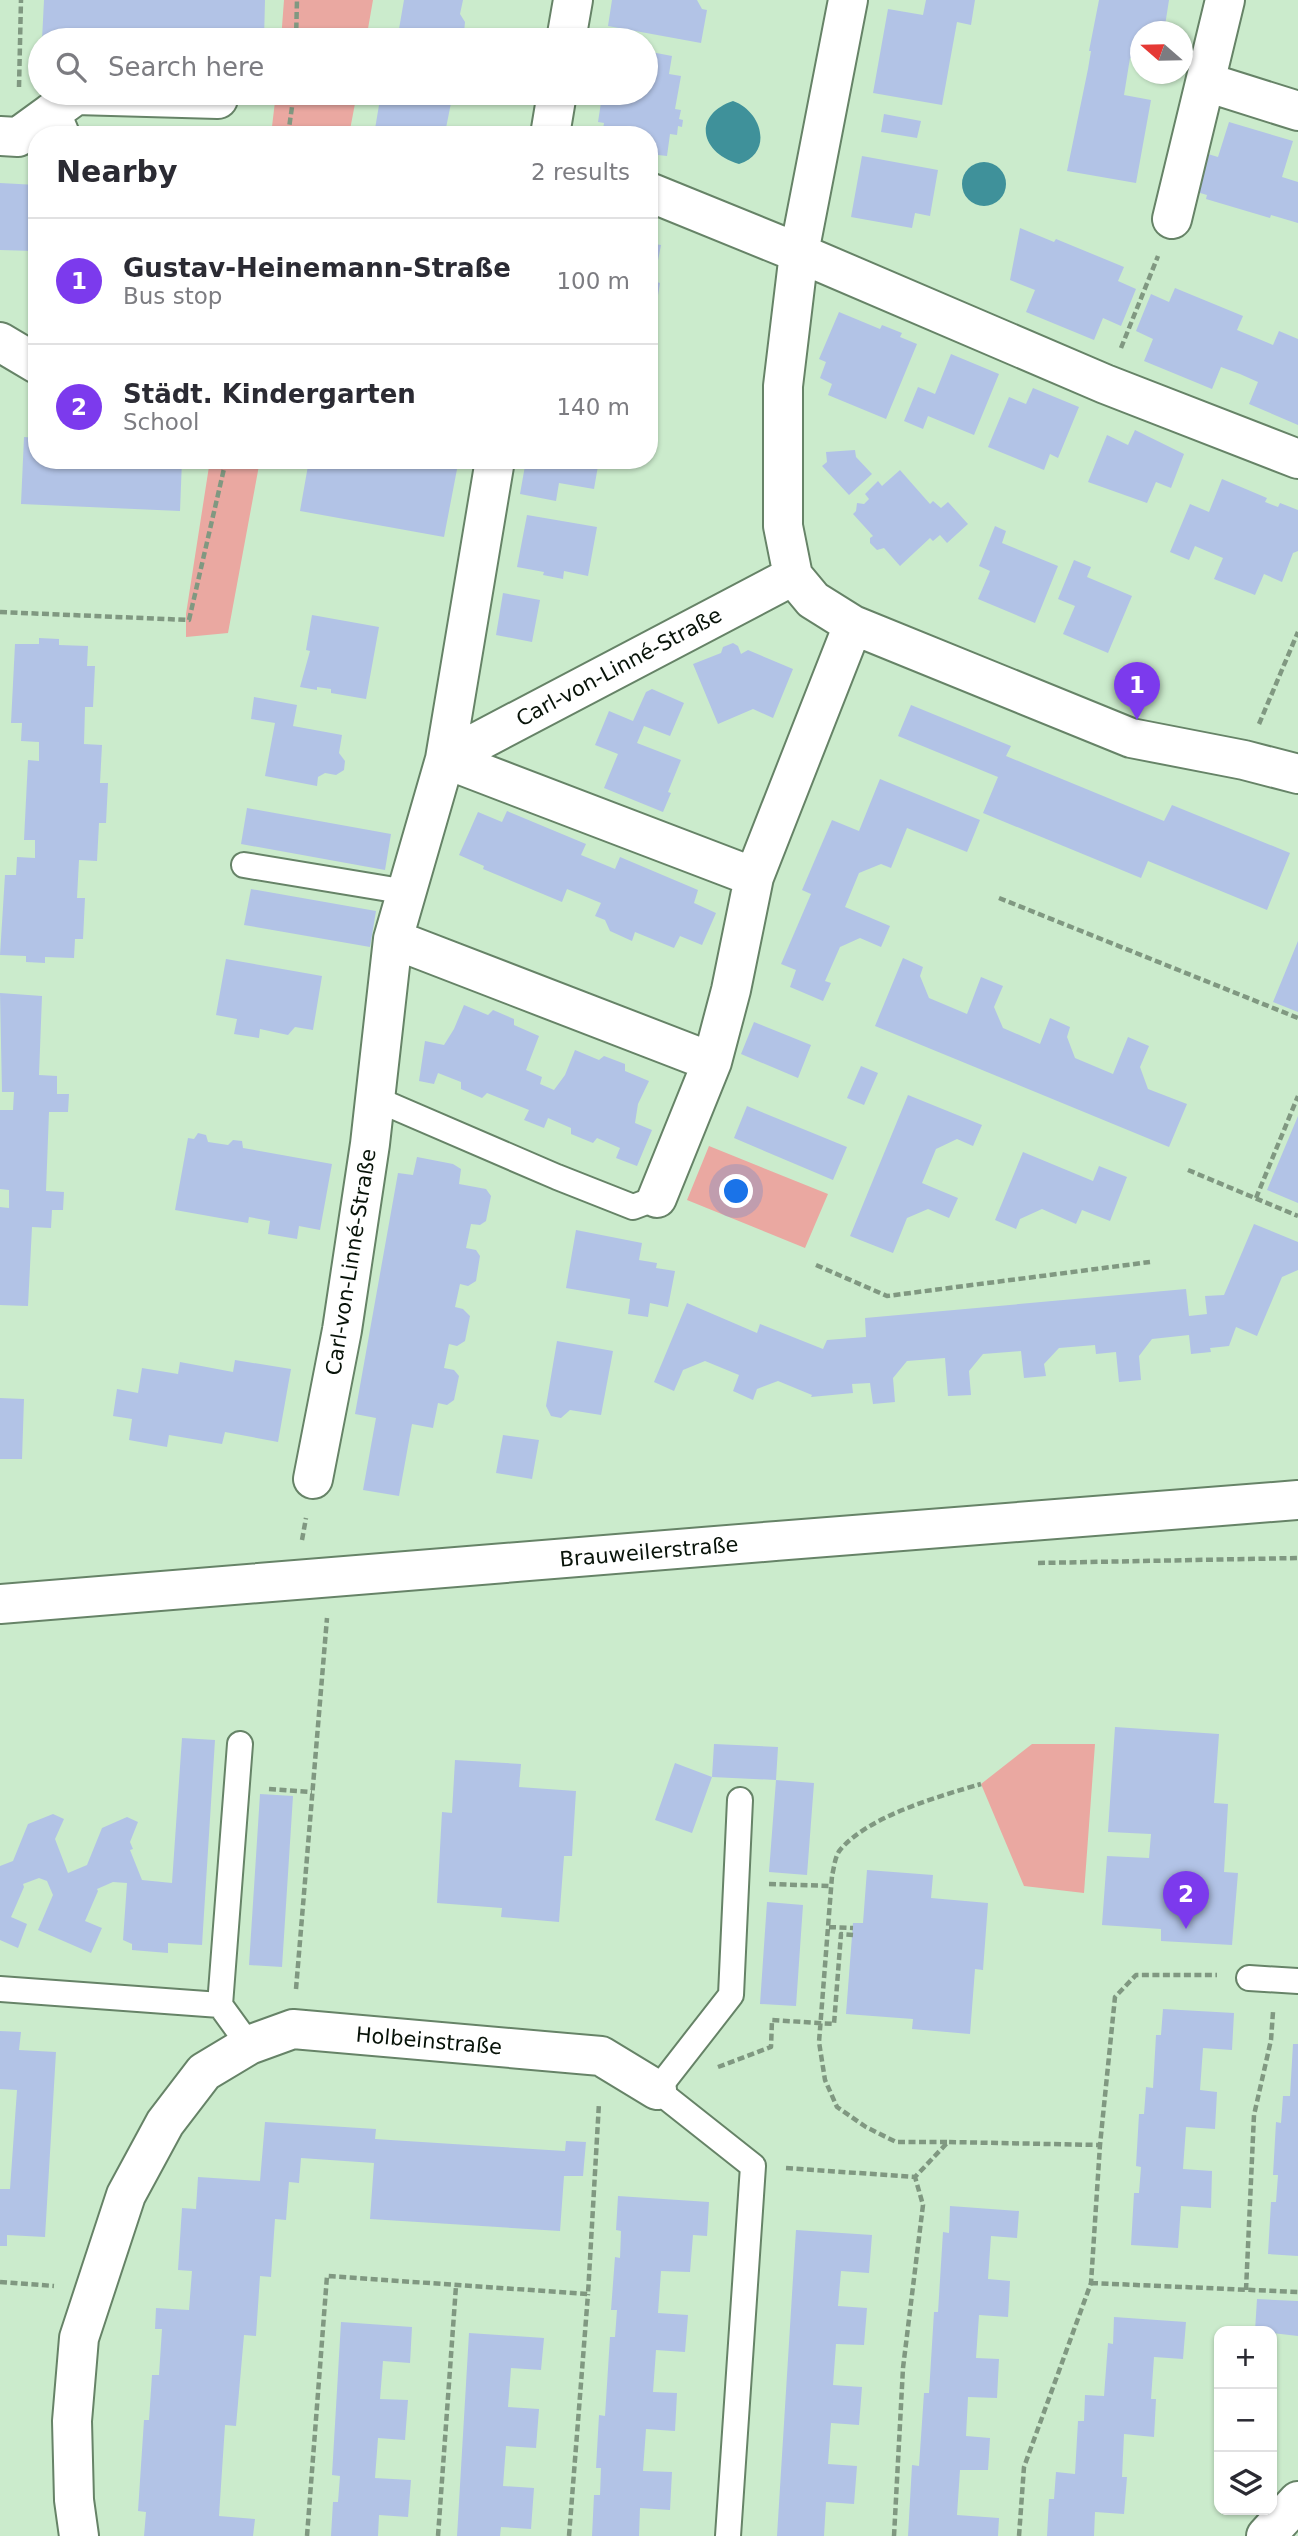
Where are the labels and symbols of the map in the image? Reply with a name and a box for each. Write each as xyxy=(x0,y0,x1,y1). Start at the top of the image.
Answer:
north arrow xyxy=(1130,21,1193,84)
street label: Carl-von-Linné-Straße xyxy=(512,603,726,731)
pin: 1 xyxy=(1114,662,1160,720)
street label: Carl-von-Linné-Straße xyxy=(321,1147,381,1377)
your location xyxy=(719,1174,753,1208)
street label: Brauweilerstraße xyxy=(559,1532,739,1572)
pin: 2 xyxy=(1163,1871,1209,1929)
street label: Holbeinstraße xyxy=(355,2023,503,2059)

